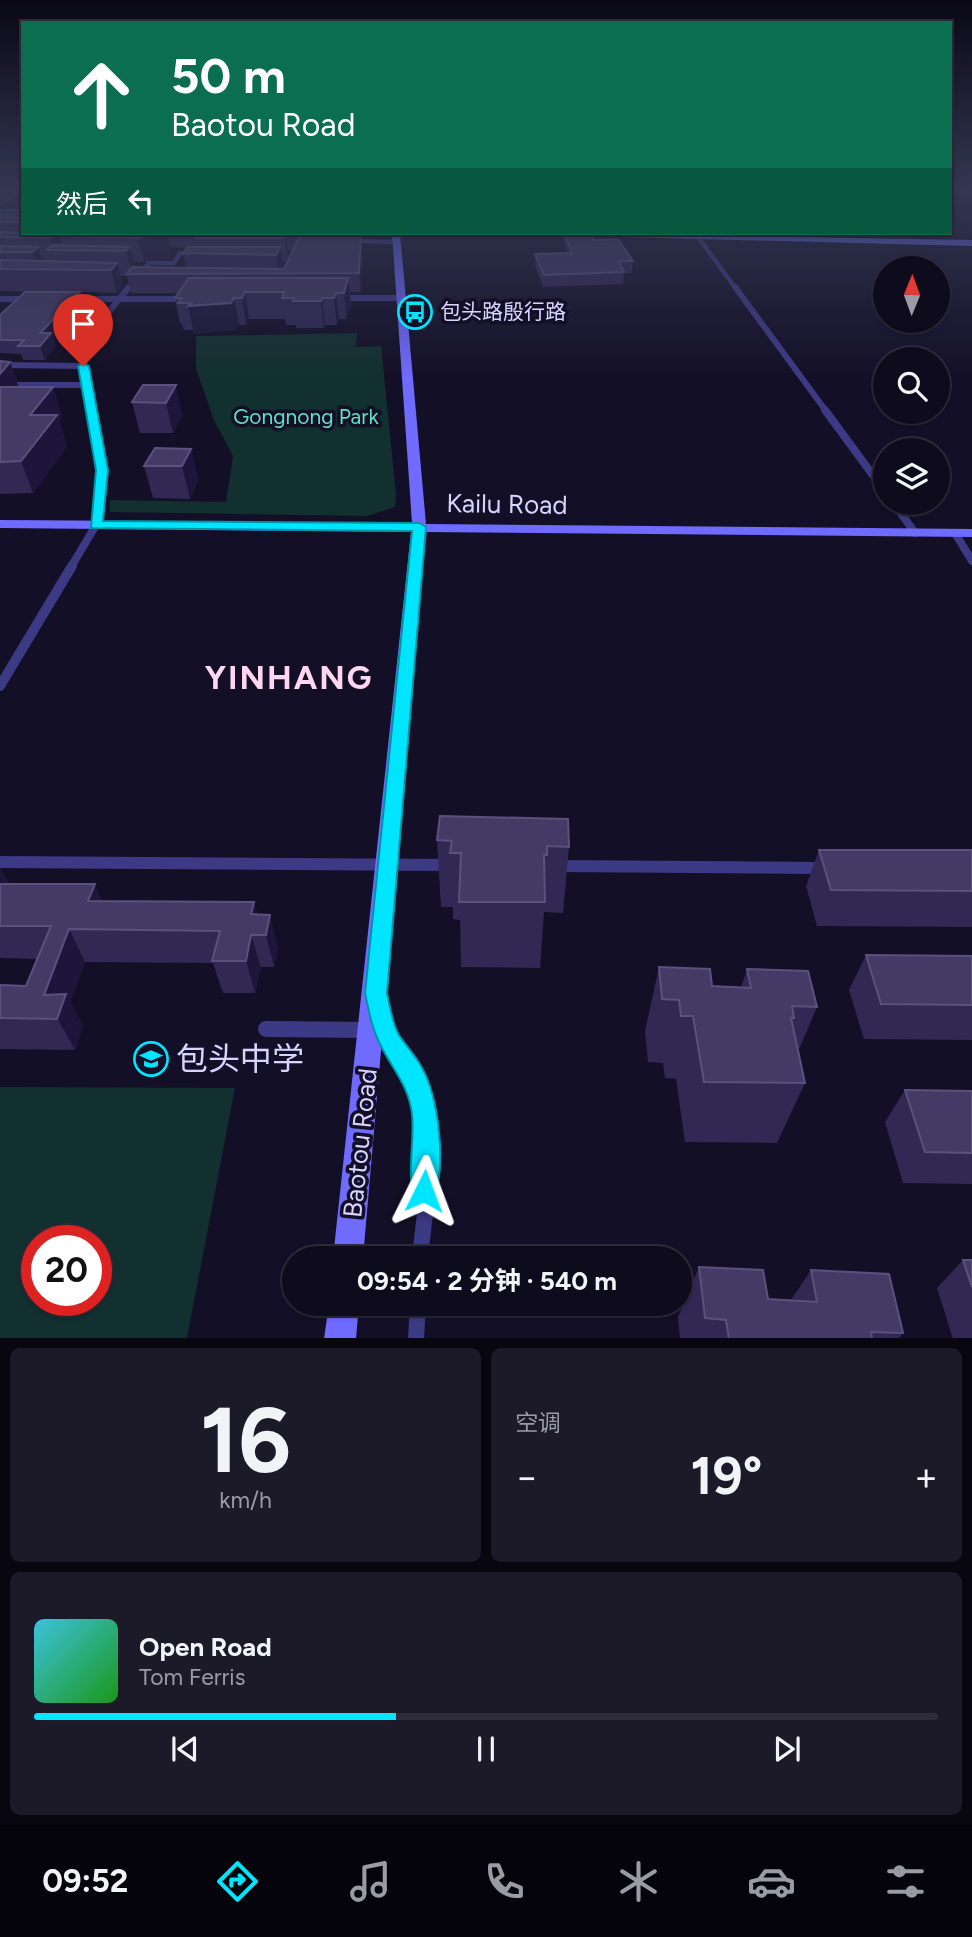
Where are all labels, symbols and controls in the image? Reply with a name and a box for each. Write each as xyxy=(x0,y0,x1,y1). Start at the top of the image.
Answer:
text: 50 m xyxy=(171,46,286,105)
icon: ahead xyxy=(56,49,147,140)
text: Baotou Road xyxy=(171,106,355,144)
icon: left xyxy=(122,182,160,220)
text: 然后 xyxy=(56,188,108,220)
north arrow xyxy=(873,256,950,332)
map controls xyxy=(873,256,950,515)
bus stop icon: 包头路殷行路 xyxy=(396,293,434,331)
pin xyxy=(53,294,113,366)
place label: 包头路殷行路 xyxy=(440,299,566,324)
icon: arrive xyxy=(64,305,102,343)
button: search xyxy=(873,347,950,424)
park label: Gongnong Park xyxy=(233,404,379,429)
button: layers xyxy=(873,438,950,515)
street label: Kailu Road xyxy=(446,487,568,521)
district label: YINHANG xyxy=(205,658,373,697)
school or university icon: 包头中学 xyxy=(132,1040,170,1078)
place label: 包头中学 xyxy=(176,1040,304,1078)
street label: Baotou Road xyxy=(336,1067,384,1219)
position arrow xyxy=(387,1154,461,1228)
speed limit sign: 20 xyxy=(21,1225,112,1316)
text: 09:54 · 2 分钟 · 540 m xyxy=(357,1265,617,1297)
text: 16 xyxy=(200,1386,291,1495)
text: 空调 xyxy=(515,1409,561,1437)
text: 19° xyxy=(691,1445,762,1507)
text: − xyxy=(515,1454,539,1500)
text: + xyxy=(914,1454,938,1500)
text: km/h xyxy=(219,1486,272,1514)
text: Open Road xyxy=(139,1631,272,1663)
text: Tom Ferris xyxy=(139,1663,245,1691)
icon: previous xyxy=(166,1730,204,1768)
icon: pause xyxy=(467,1730,505,1768)
icon: next xyxy=(768,1730,806,1768)
icon: directions xyxy=(213,1857,262,1906)
icon: music xyxy=(346,1857,395,1906)
icon: phone xyxy=(480,1857,529,1906)
icon: climate xyxy=(614,1857,663,1906)
icon: car xyxy=(747,1857,796,1906)
icon: filters xyxy=(881,1857,930,1906)
text: 09:52 xyxy=(42,1862,128,1900)

